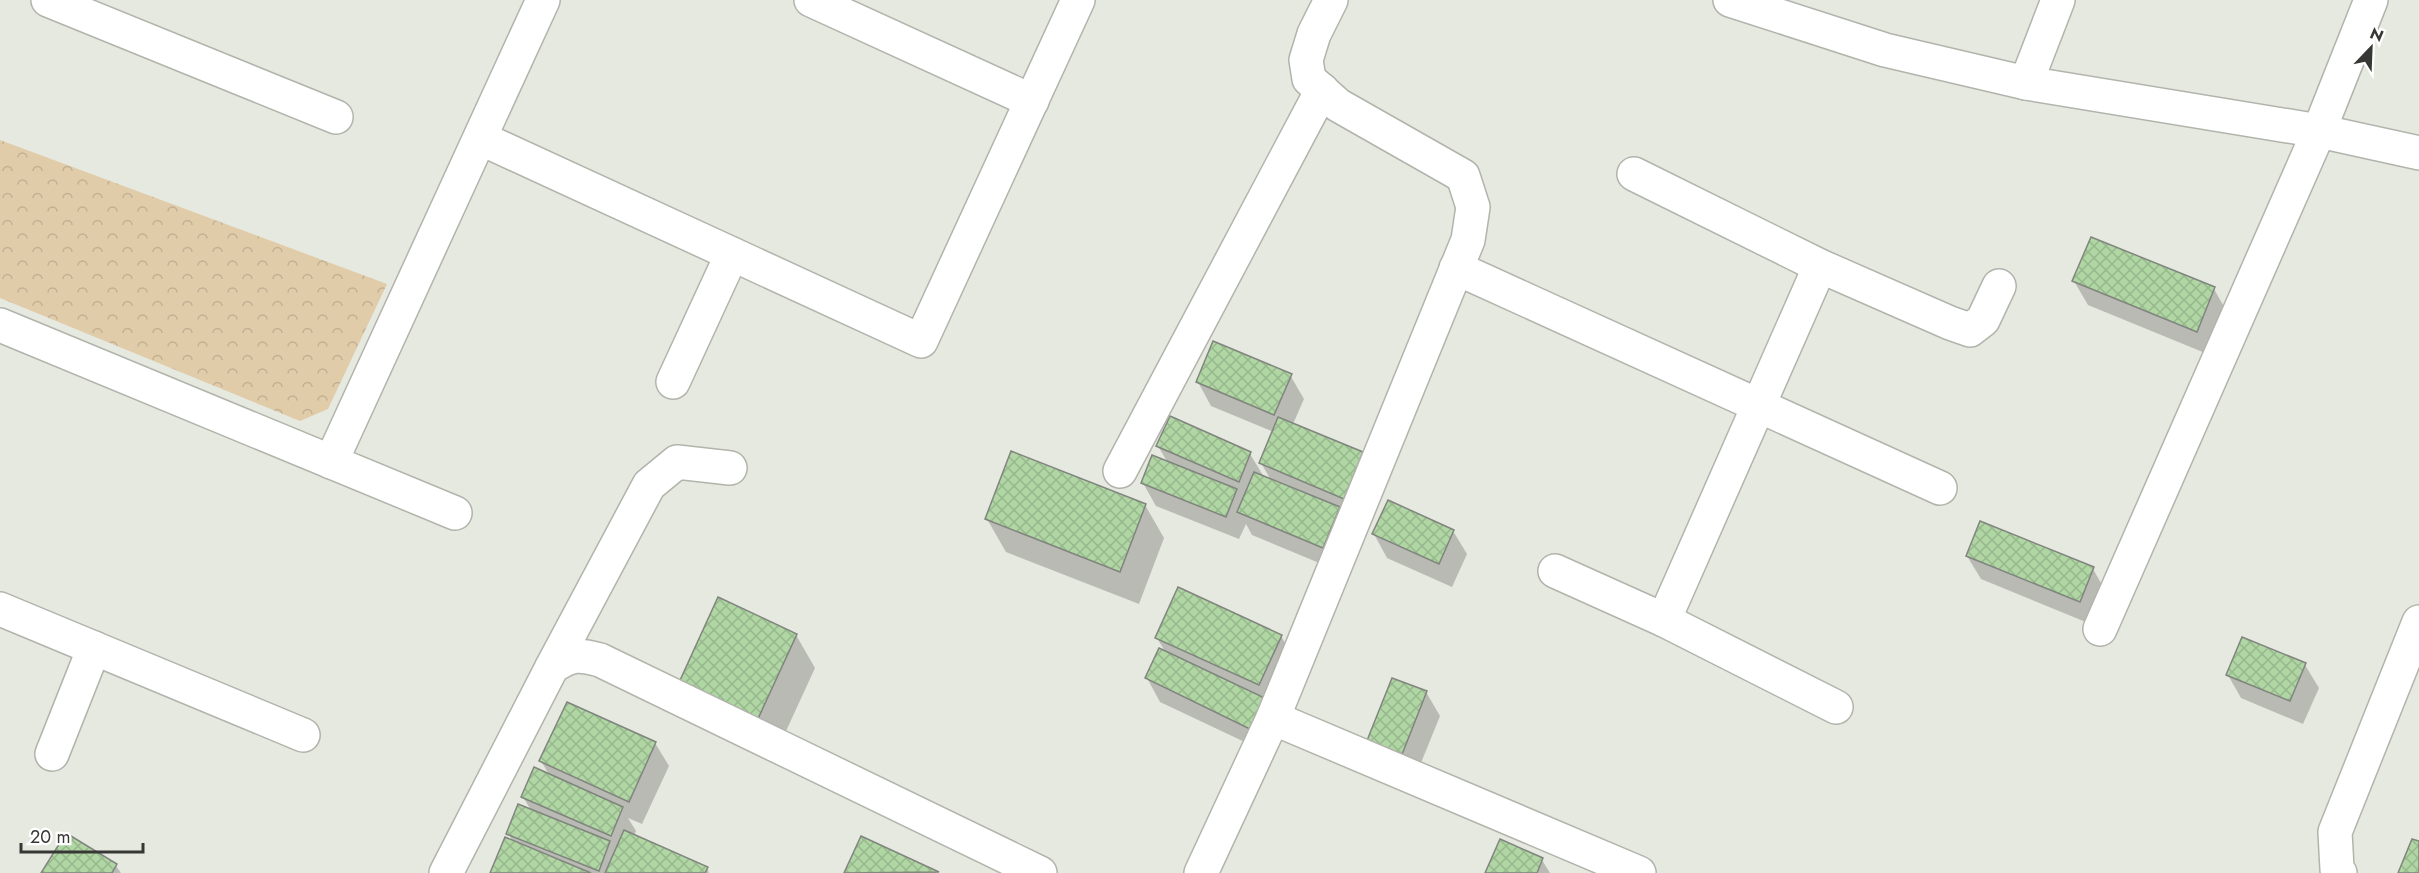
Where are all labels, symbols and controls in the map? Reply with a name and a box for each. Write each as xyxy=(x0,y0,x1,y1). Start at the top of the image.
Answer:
north arrow xyxy=(2341,18,2401,78)
text: N xyxy=(2366,22,2387,48)
scale bar xyxy=(21,816,142,854)
text: 20 m xyxy=(30,824,70,850)

